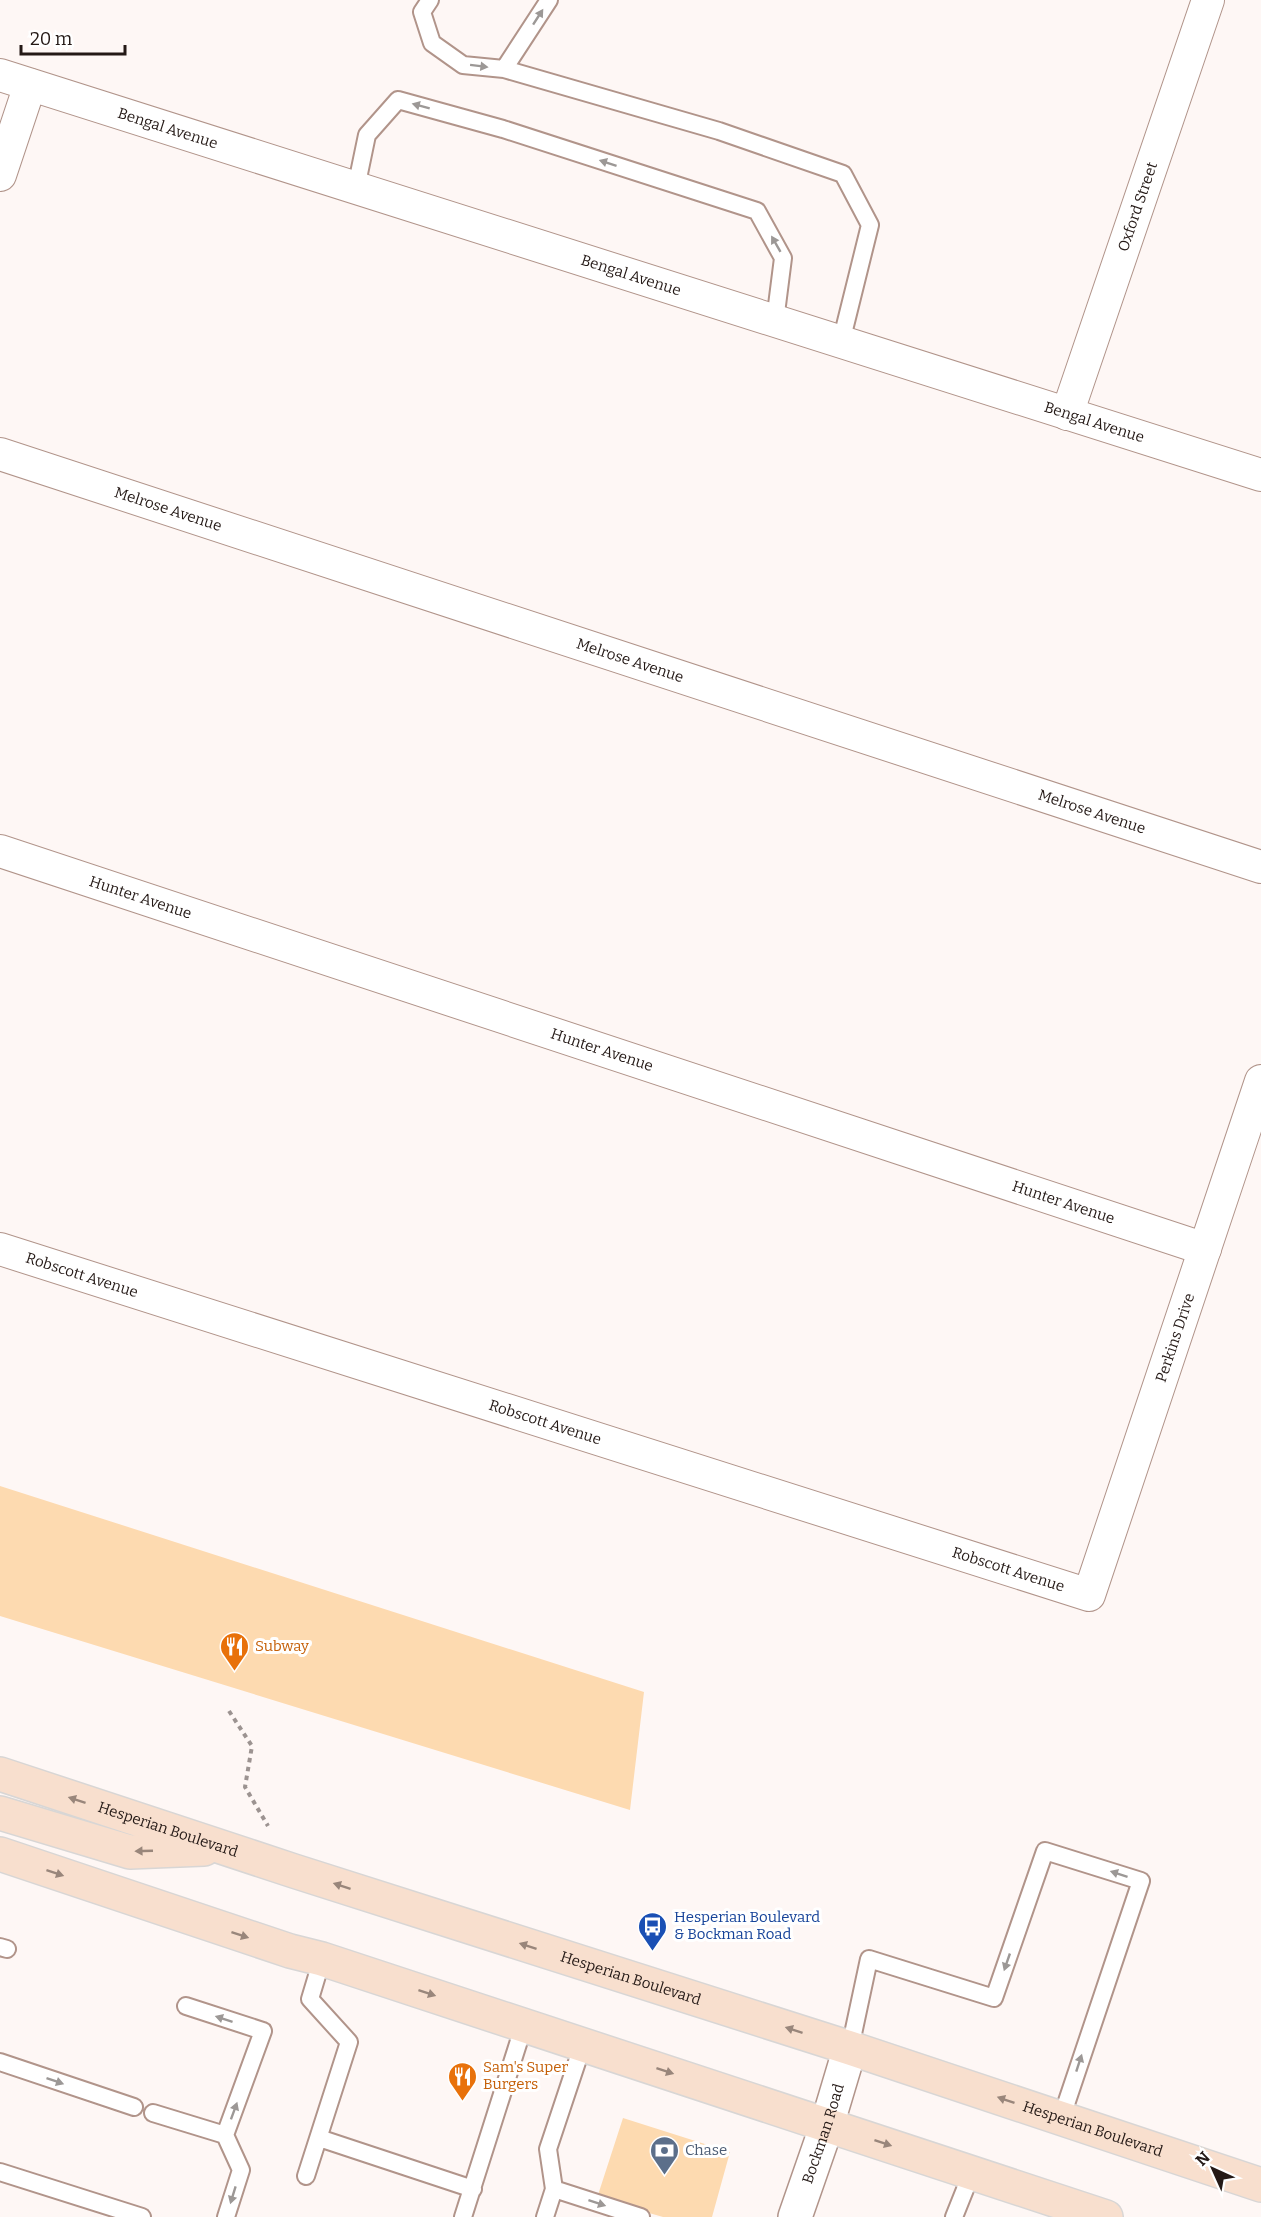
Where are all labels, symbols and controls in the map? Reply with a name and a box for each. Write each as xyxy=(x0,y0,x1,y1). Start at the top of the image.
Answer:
one-way arrow xyxy=(532,9,543,25)
scale bar xyxy=(21,18,124,56)
text: 20 m xyxy=(30,28,72,50)
one-way arrow xyxy=(469,62,488,71)
one-way arrow xyxy=(412,101,430,110)
street label: Bengal Avenue xyxy=(116,104,220,152)
one-way arrow xyxy=(599,157,617,167)
street label: Oxford Street xyxy=(1114,159,1161,254)
one-way arrow xyxy=(771,236,781,253)
street label: Bengal Avenue xyxy=(579,251,683,299)
street label: Bengal Avenue xyxy=(1042,398,1146,446)
street label: Melrose Avenue xyxy=(112,483,224,535)
street label: Melrose Avenue xyxy=(574,634,686,686)
street label: Melrose Avenue xyxy=(1036,786,1148,838)
street label: Hunter Avenue xyxy=(87,872,194,923)
street label: Hunter Avenue xyxy=(549,1025,655,1075)
street label: Hunter Avenue xyxy=(1010,1177,1117,1228)
street label: Robscott Avenue xyxy=(24,1249,140,1301)
street label: Perkins Drive xyxy=(1152,1291,1198,1384)
street label: Robscott Avenue xyxy=(487,1396,604,1448)
street label: Robscott Avenue xyxy=(950,1543,1067,1596)
restaurant icon: Subway xyxy=(218,1630,250,1672)
place label: Subway xyxy=(255,1637,309,1655)
one-way arrow xyxy=(68,1794,86,1804)
street label: Hesperian Boulevard xyxy=(96,1798,241,1861)
one-way arrow xyxy=(134,1847,153,1856)
one-way arrow xyxy=(47,1869,65,1878)
one-way arrow xyxy=(1110,1869,1128,1878)
one-way arrow xyxy=(333,1881,351,1891)
place label: Hesperian Boulevard & Bockman Road xyxy=(674,1908,820,1943)
bus stop icon: Hesperian Boulevard & Bockman Road xyxy=(637,1910,669,1952)
one-way arrow xyxy=(232,1930,250,1940)
one-way arrow xyxy=(519,1940,537,1950)
street label: Hesperian Boulevard xyxy=(558,1947,703,2009)
one-way arrow xyxy=(1001,1953,1011,1971)
one-way arrow xyxy=(418,1988,436,1998)
one-way arrow xyxy=(215,2013,233,2023)
one-way arrow xyxy=(785,2025,803,2034)
one-way arrow xyxy=(1075,2054,1085,2072)
place label: Sam's Super Burgers xyxy=(483,2058,568,2093)
restaurant icon: Sam's Super Burgers xyxy=(446,2060,478,2102)
one-way arrow xyxy=(656,2067,674,2076)
one-way arrow xyxy=(46,2076,64,2086)
street label: Bockman Road xyxy=(798,2081,848,2186)
one-way arrow xyxy=(997,2095,1015,2105)
street label: Hesperian Boulevard xyxy=(1020,2097,1165,2161)
one-way arrow xyxy=(229,2102,239,2120)
bank icon: Chase xyxy=(648,2134,680,2176)
one-way arrow xyxy=(874,2139,892,2148)
north arrow xyxy=(1183,2139,1243,2199)
place label: Chase xyxy=(685,2141,727,2159)
text: N xyxy=(1192,2148,1214,2170)
one-way arrow xyxy=(228,2186,237,2204)
one-way arrow xyxy=(588,2199,606,2208)

